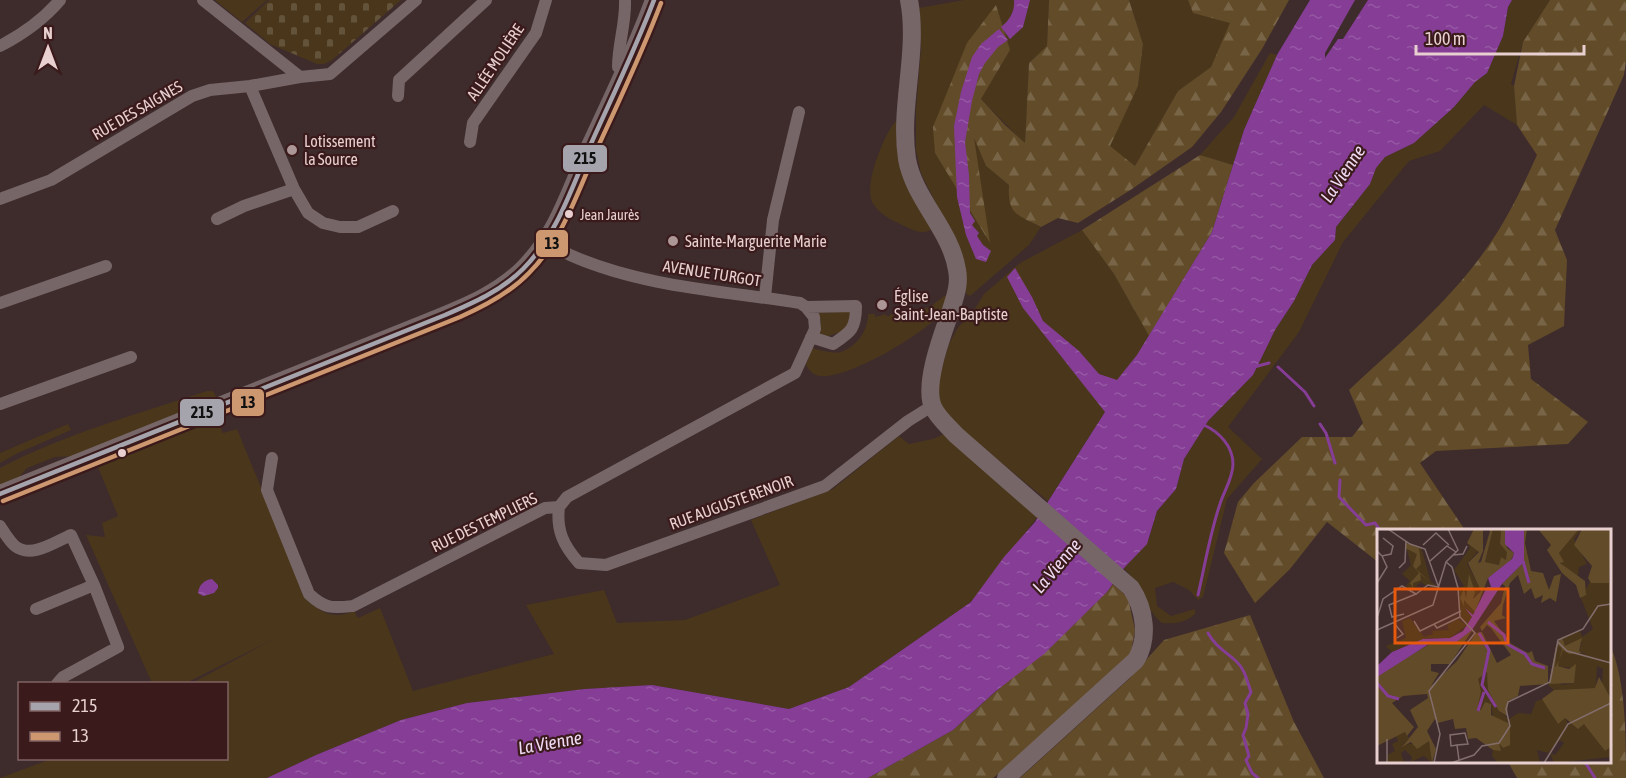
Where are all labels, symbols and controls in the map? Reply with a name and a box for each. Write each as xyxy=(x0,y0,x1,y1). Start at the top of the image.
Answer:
north arrow xyxy=(18,18,78,78)
scale bar xyxy=(1416,18,1584,56)
street label: ALLÉE MOLIÈRE xyxy=(463,20,527,104)
text: N xyxy=(43,24,53,42)
text: 100 m xyxy=(1425,28,1466,49)
street label: RUE DES SAIGNES xyxy=(89,77,186,143)
place label: Lotissement la Source xyxy=(304,132,376,168)
water label: La Vienne xyxy=(1316,141,1369,206)
marker: Lotissement la Source xyxy=(285,143,299,157)
line badge: 215 xyxy=(562,144,608,173)
text: 215 xyxy=(574,149,597,167)
place label: Jean Jaurès xyxy=(580,207,639,223)
marker: Jean Jaurès xyxy=(563,208,575,220)
line badge: 13 xyxy=(535,229,569,258)
place label: Sainte-Marguerite Marie xyxy=(685,232,827,251)
text: 13 xyxy=(544,234,560,252)
marker: Sainte-Marguerite Marie xyxy=(666,234,680,248)
street label: AVENUE TURGOT xyxy=(662,256,762,290)
place label: Église Saint-Jean-Baptiste xyxy=(894,287,1008,324)
marker: Église Saint-Jean-Baptiste xyxy=(875,298,889,312)
line badge: 13 xyxy=(231,388,265,417)
text: 13 xyxy=(240,393,256,411)
line badge: 215 xyxy=(179,398,225,427)
text: 215 xyxy=(191,403,214,421)
unlabelled marker xyxy=(116,447,128,459)
street label: RUE AUGUSTE RENOIR xyxy=(667,471,795,533)
street label: RUE DES TEMPLIERS xyxy=(428,489,540,555)
inset map xyxy=(1377,529,1611,763)
water label: La Vienne xyxy=(1028,534,1085,597)
legend xyxy=(18,682,228,760)
text: 215 xyxy=(72,695,97,716)
text: 13 xyxy=(72,725,89,746)
water label: La Vienne xyxy=(516,727,584,758)

